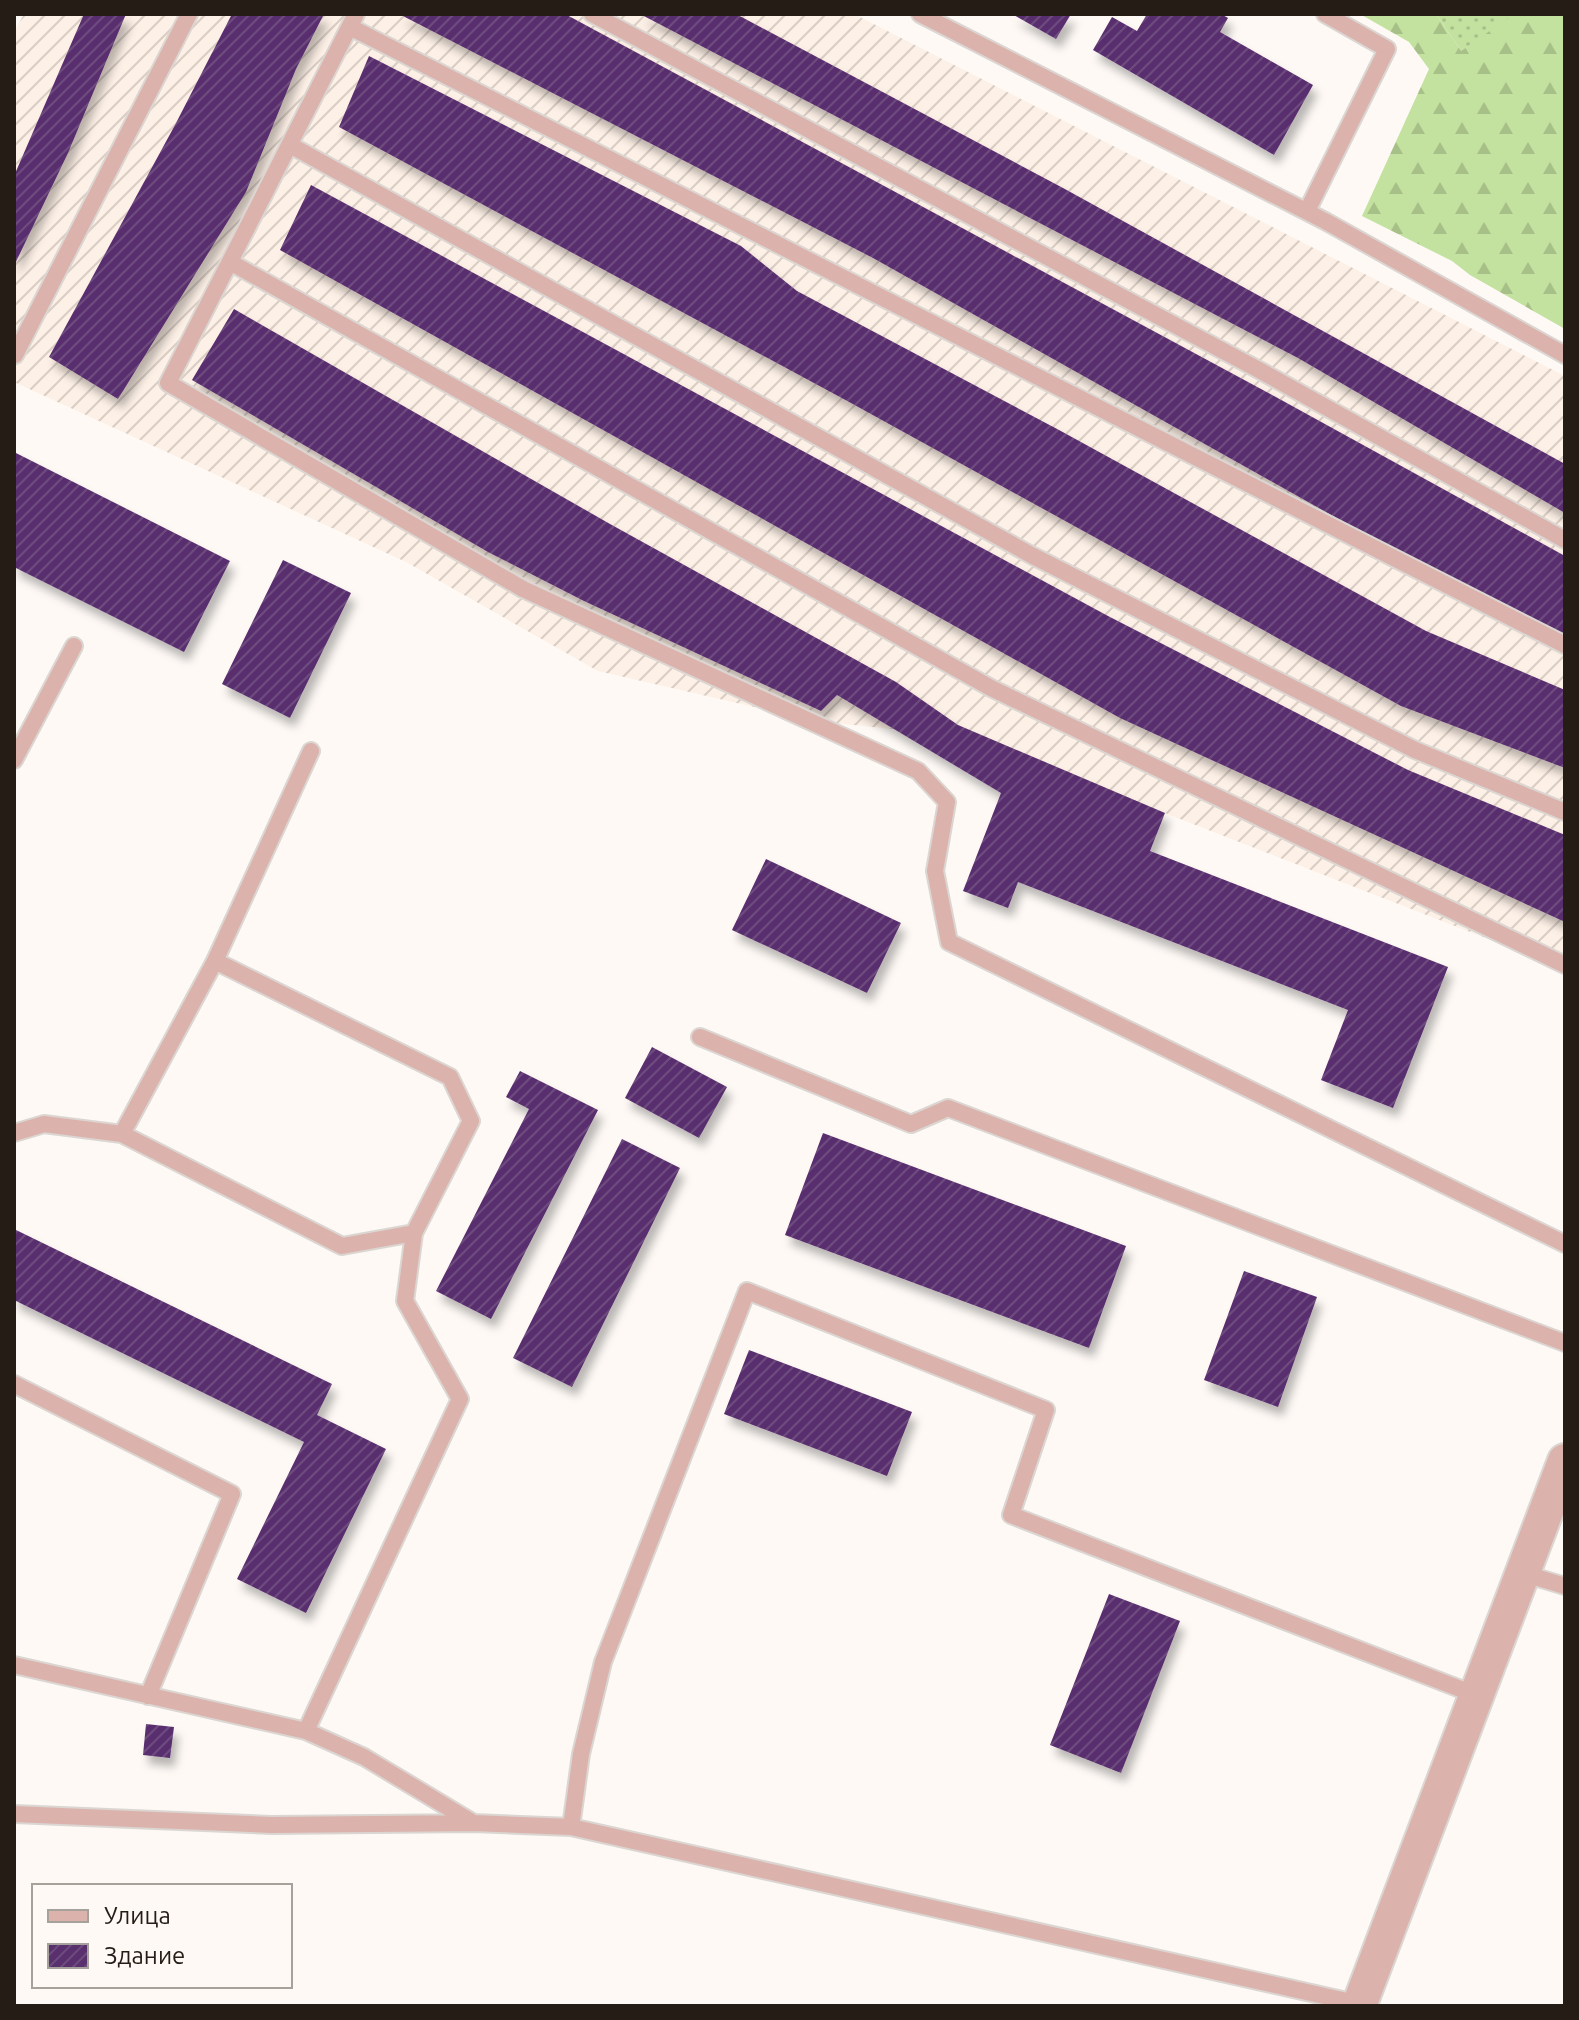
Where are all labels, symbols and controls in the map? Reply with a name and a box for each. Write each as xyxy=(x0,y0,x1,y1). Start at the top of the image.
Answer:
legend xyxy=(32,1884,292,1988)
text: Улица xyxy=(104,1902,171,1929)
text: Здание xyxy=(104,1942,185,1969)

